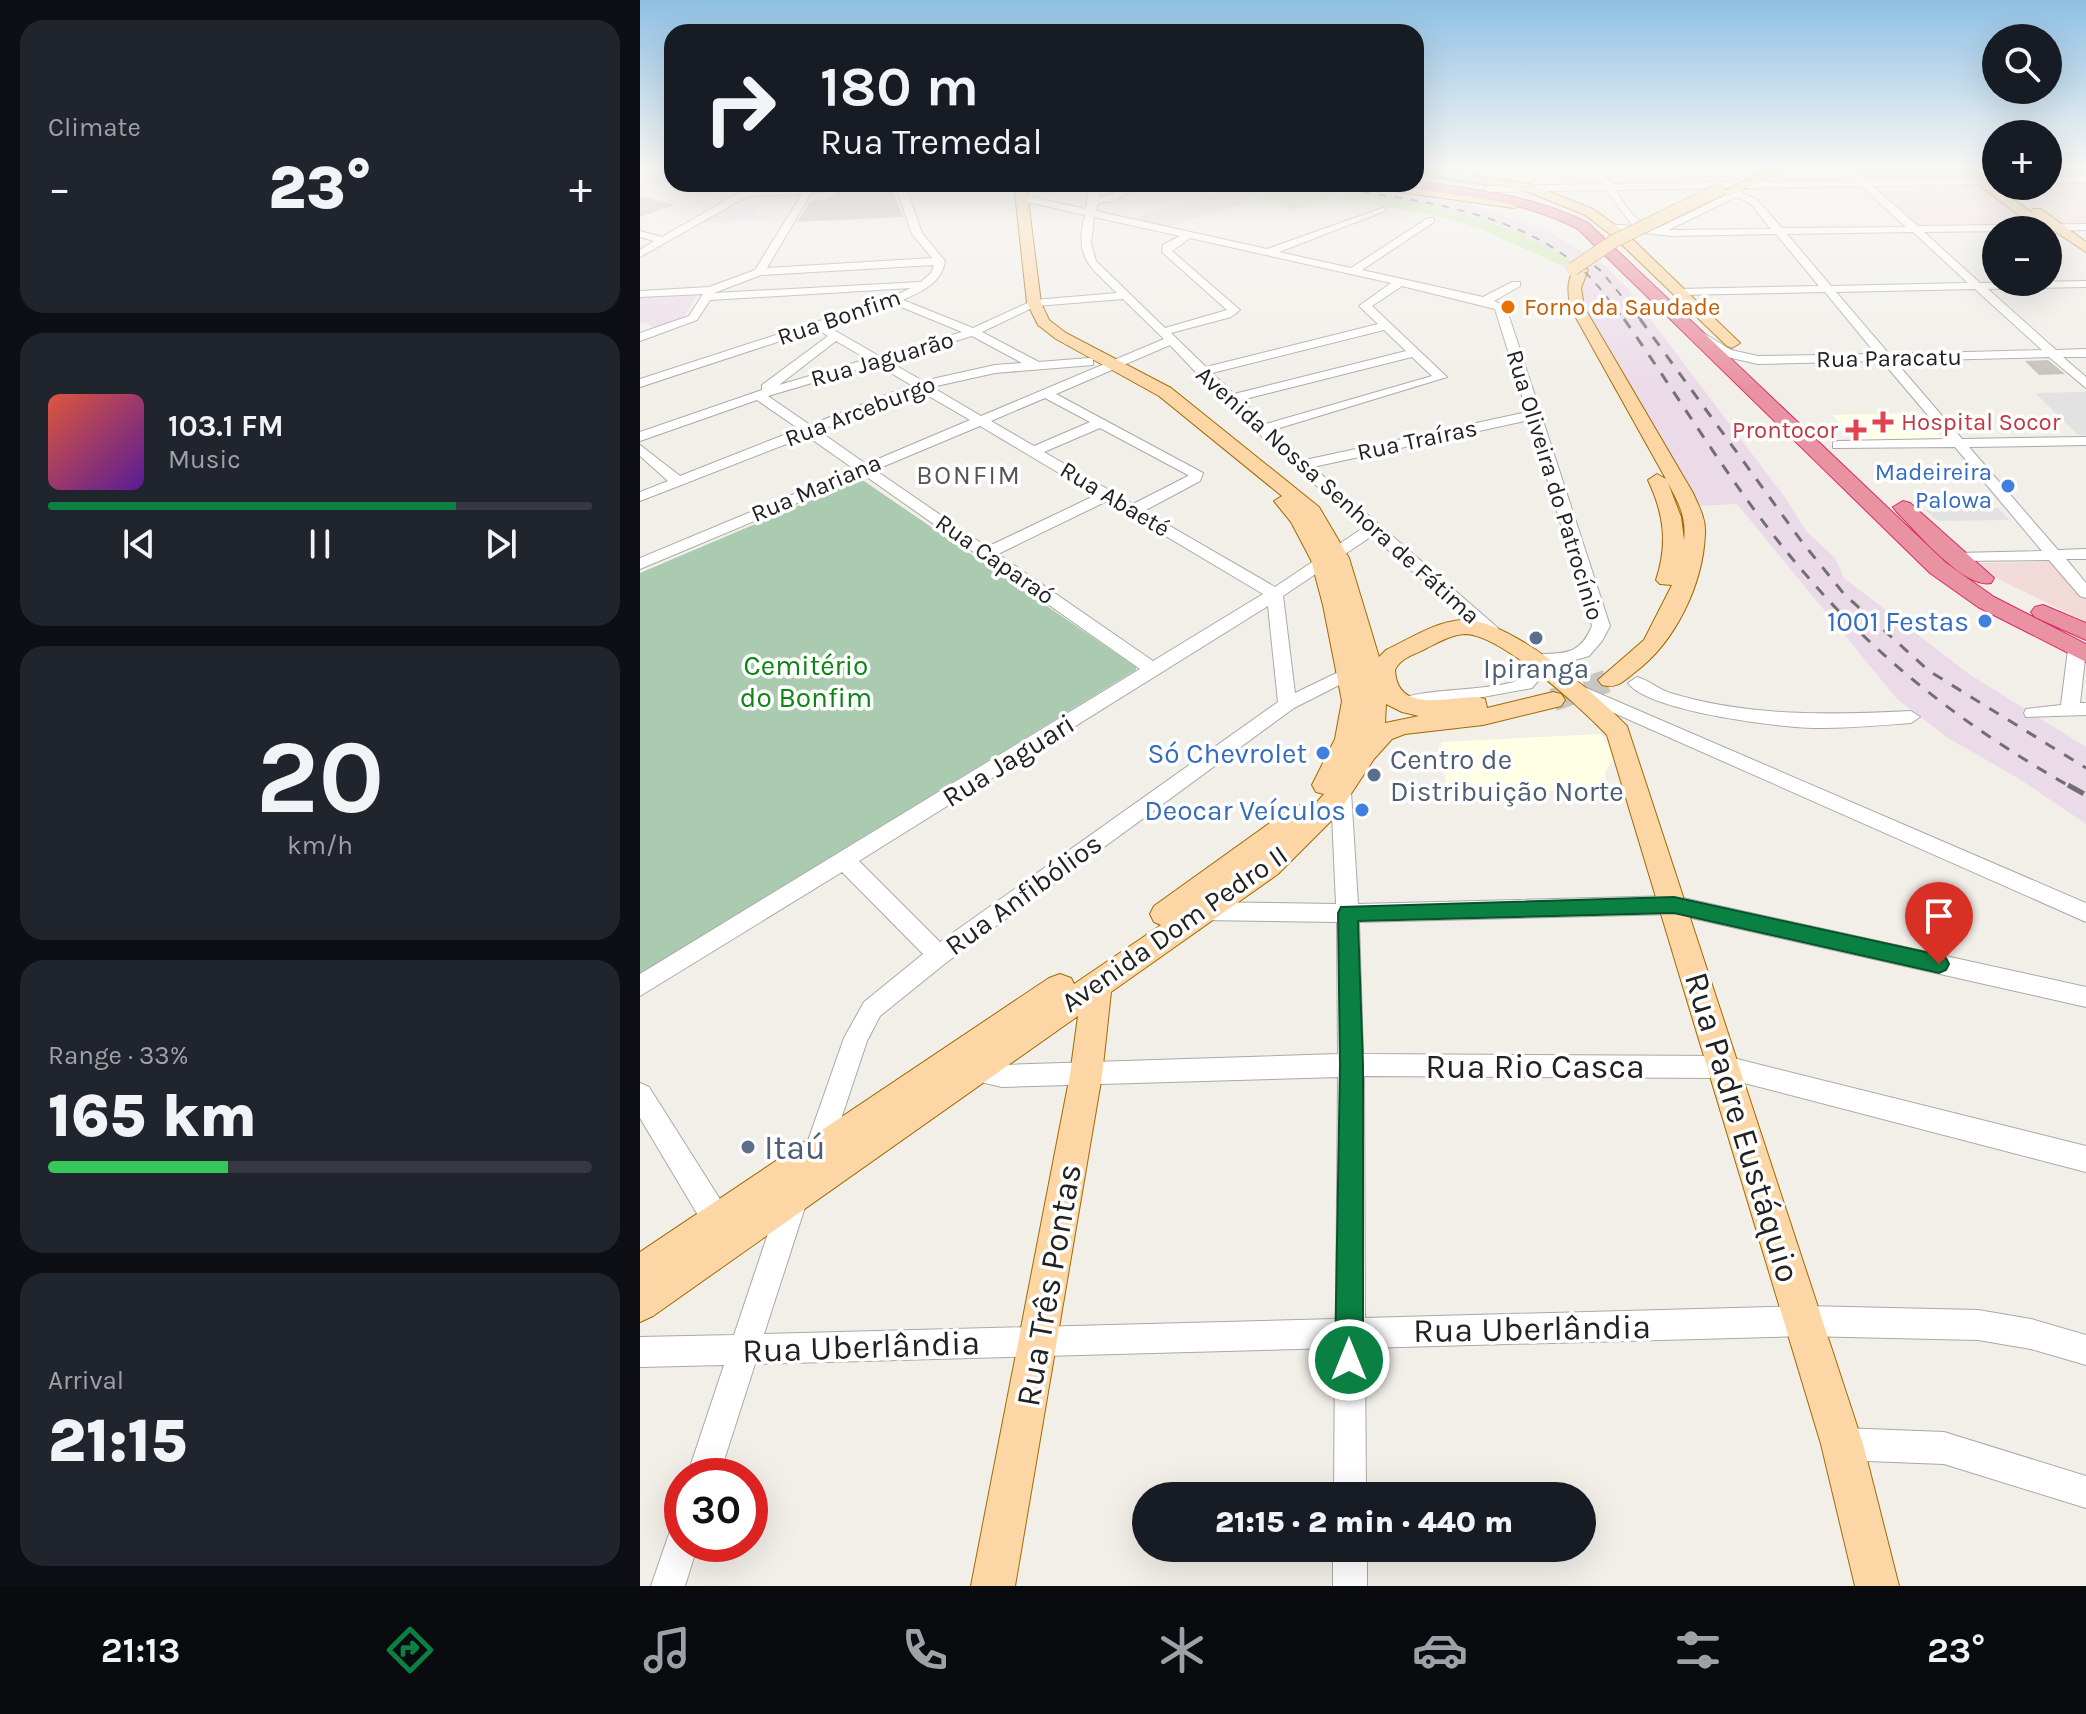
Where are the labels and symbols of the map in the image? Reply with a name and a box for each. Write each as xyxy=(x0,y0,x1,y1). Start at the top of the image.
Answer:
street label: Rua Bonfim xyxy=(774,283,904,351)
place label: Forno da Saudade xyxy=(1524,293,1720,321)
marker: Forno da Saudade xyxy=(1499,298,1517,316)
street label: Rua Jaguarão xyxy=(807,325,957,393)
street label: Rua Paracatu xyxy=(1816,343,1962,373)
street label: Rua Oliveira do Patrocínio xyxy=(1500,346,1610,624)
street label: Avenida Nossa Senhora de Fátima xyxy=(1190,360,1486,630)
street label: Rua Arceburgo xyxy=(781,369,939,453)
place label: Hospital Socor xyxy=(1901,408,2061,436)
marker: Hospital Socor xyxy=(1872,411,1894,433)
street label: Rua Traíras xyxy=(1354,414,1480,466)
place label: Prontocor xyxy=(1732,416,1838,444)
marker: Prontocor xyxy=(1845,419,1867,441)
street label: Rua Mariana xyxy=(747,448,885,528)
street label: Rua Abaeté xyxy=(1055,455,1175,543)
place label: Madeireira Palowa xyxy=(1875,458,1992,514)
district label: BONFIM xyxy=(916,460,1022,491)
marker: Madeireira Palowa xyxy=(1999,477,2017,495)
street label: Rua Caparaó xyxy=(930,508,1060,610)
place label: 1001 Festas xyxy=(1827,605,1969,638)
marker: 1001 Festas xyxy=(1976,612,1994,630)
marker: Ipiranga xyxy=(1527,629,1545,647)
park label: Cemitério do Bonfim xyxy=(740,649,872,714)
place label: Ipiranga xyxy=(1483,652,1589,685)
street label: Rua Jaguari xyxy=(936,707,1080,814)
place label: Só Chevrolet xyxy=(1147,737,1307,770)
place label: Centro de Distribuição Norte xyxy=(1390,743,1624,808)
marker: Só Chevrolet xyxy=(1314,744,1332,762)
marker: Centro de Distribuição Norte xyxy=(1365,766,1383,784)
place label: Deocar Veículos xyxy=(1144,794,1346,827)
marker: Deocar Veículos xyxy=(1353,801,1371,819)
street label: Rua Anfibólios xyxy=(939,827,1108,962)
street label: Avenida Dom Pedro II xyxy=(1055,838,1294,1019)
pin xyxy=(1905,882,1973,964)
street label: Rua Padre Eustáquio xyxy=(1676,968,1808,1287)
street label: Rua Rio Casca xyxy=(1425,1047,1645,1087)
place label: Itaú xyxy=(764,1128,826,1168)
marker: Itaú xyxy=(739,1138,757,1156)
street label: Rua Três Pontas xyxy=(1008,1161,1090,1410)
street label: Rua Uberlândia xyxy=(1413,1307,1651,1351)
position arrow xyxy=(1307,1318,1391,1402)
street label: Rua Uberlândia xyxy=(741,1323,981,1371)
speed limit sign: 30 xyxy=(664,1458,768,1562)

